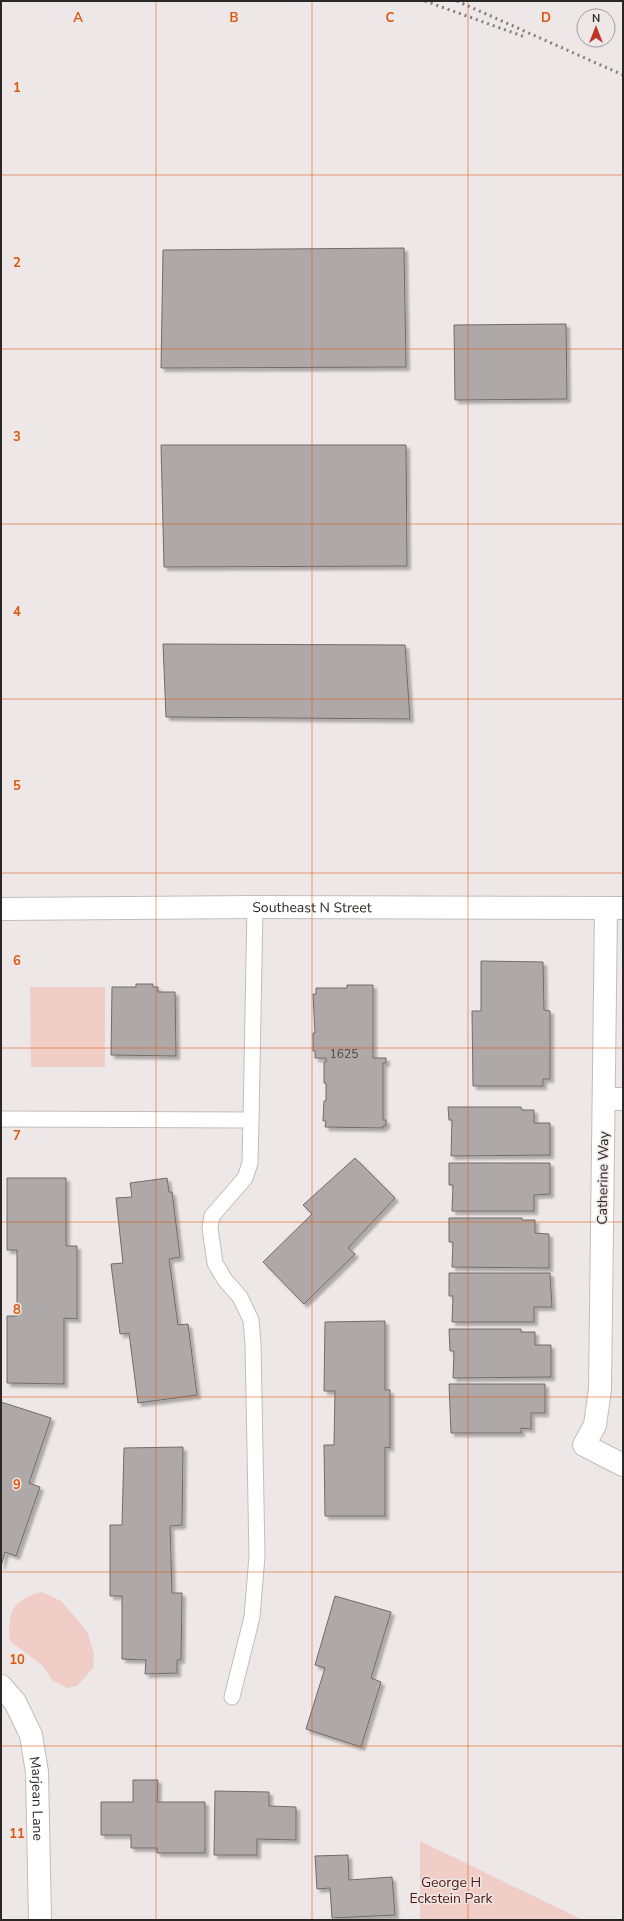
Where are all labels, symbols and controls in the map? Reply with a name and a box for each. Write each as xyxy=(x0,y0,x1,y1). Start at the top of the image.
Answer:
north arrow xyxy=(576,8,616,48)
text: A xyxy=(73,9,83,27)
text: B xyxy=(230,9,239,27)
text: C xyxy=(386,9,395,27)
text: D xyxy=(541,9,551,27)
text: N xyxy=(592,11,600,26)
text: 1 xyxy=(13,79,21,97)
text: 2 xyxy=(13,254,21,272)
text: 3 xyxy=(13,428,21,446)
text: 4 xyxy=(13,603,21,621)
text: 5 xyxy=(13,777,21,795)
street label: Southeast N Street xyxy=(252,897,372,917)
text: 6 xyxy=(13,952,21,970)
house number: 1625 xyxy=(330,1046,358,1062)
text: 7 xyxy=(13,1127,21,1145)
street label: Catherine Way xyxy=(593,1130,613,1225)
text: 8 xyxy=(13,1301,21,1319)
text: 9 xyxy=(13,1476,21,1494)
text: 10 xyxy=(9,1651,25,1669)
street label: Marjean Lane xyxy=(25,1755,48,1841)
text: 11 xyxy=(9,1825,25,1843)
park label: George H Eckstein Park xyxy=(409,1873,494,1908)

